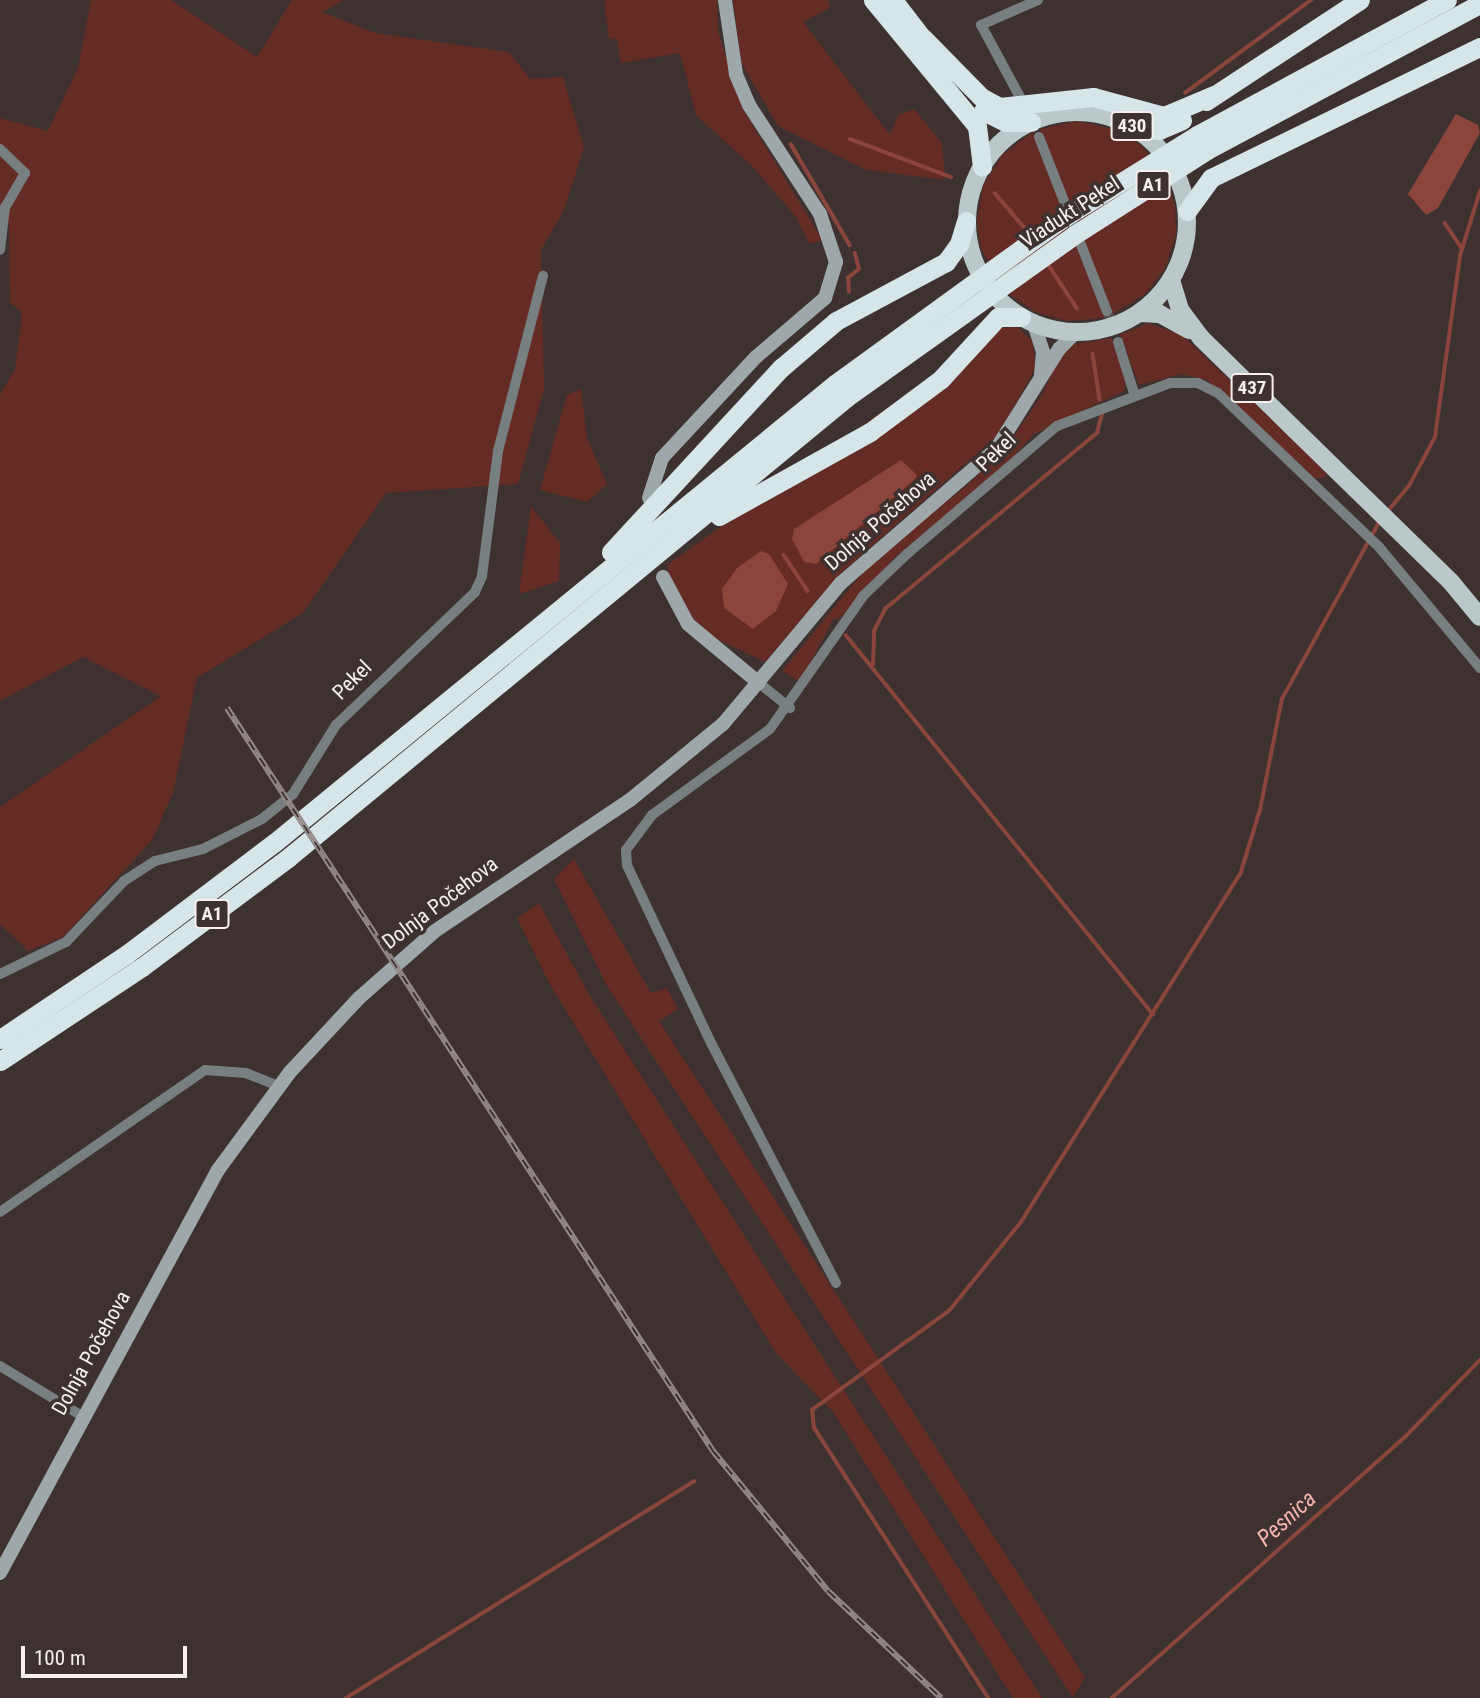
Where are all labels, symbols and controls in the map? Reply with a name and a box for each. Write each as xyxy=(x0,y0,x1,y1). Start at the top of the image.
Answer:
road number: 430 xyxy=(1109,110,1155,142)
road number: A1 xyxy=(1136,169,1170,200)
street label: Viadukt Pekel xyxy=(1016,171,1124,253)
road number: 437 xyxy=(1229,372,1275,404)
street label: Pekel xyxy=(971,427,1021,477)
street label: Dolnja Počehova xyxy=(820,466,940,576)
street label: Pekel xyxy=(327,655,377,705)
street label: Dolnja Počehova xyxy=(377,851,503,955)
road number: A1 xyxy=(194,898,230,930)
street label: Dolnja Počehova xyxy=(47,1286,135,1420)
water label: Pesnica xyxy=(1252,1485,1322,1553)
scale bar xyxy=(24,1632,191,1676)
text: 100 m xyxy=(34,1646,86,1670)

